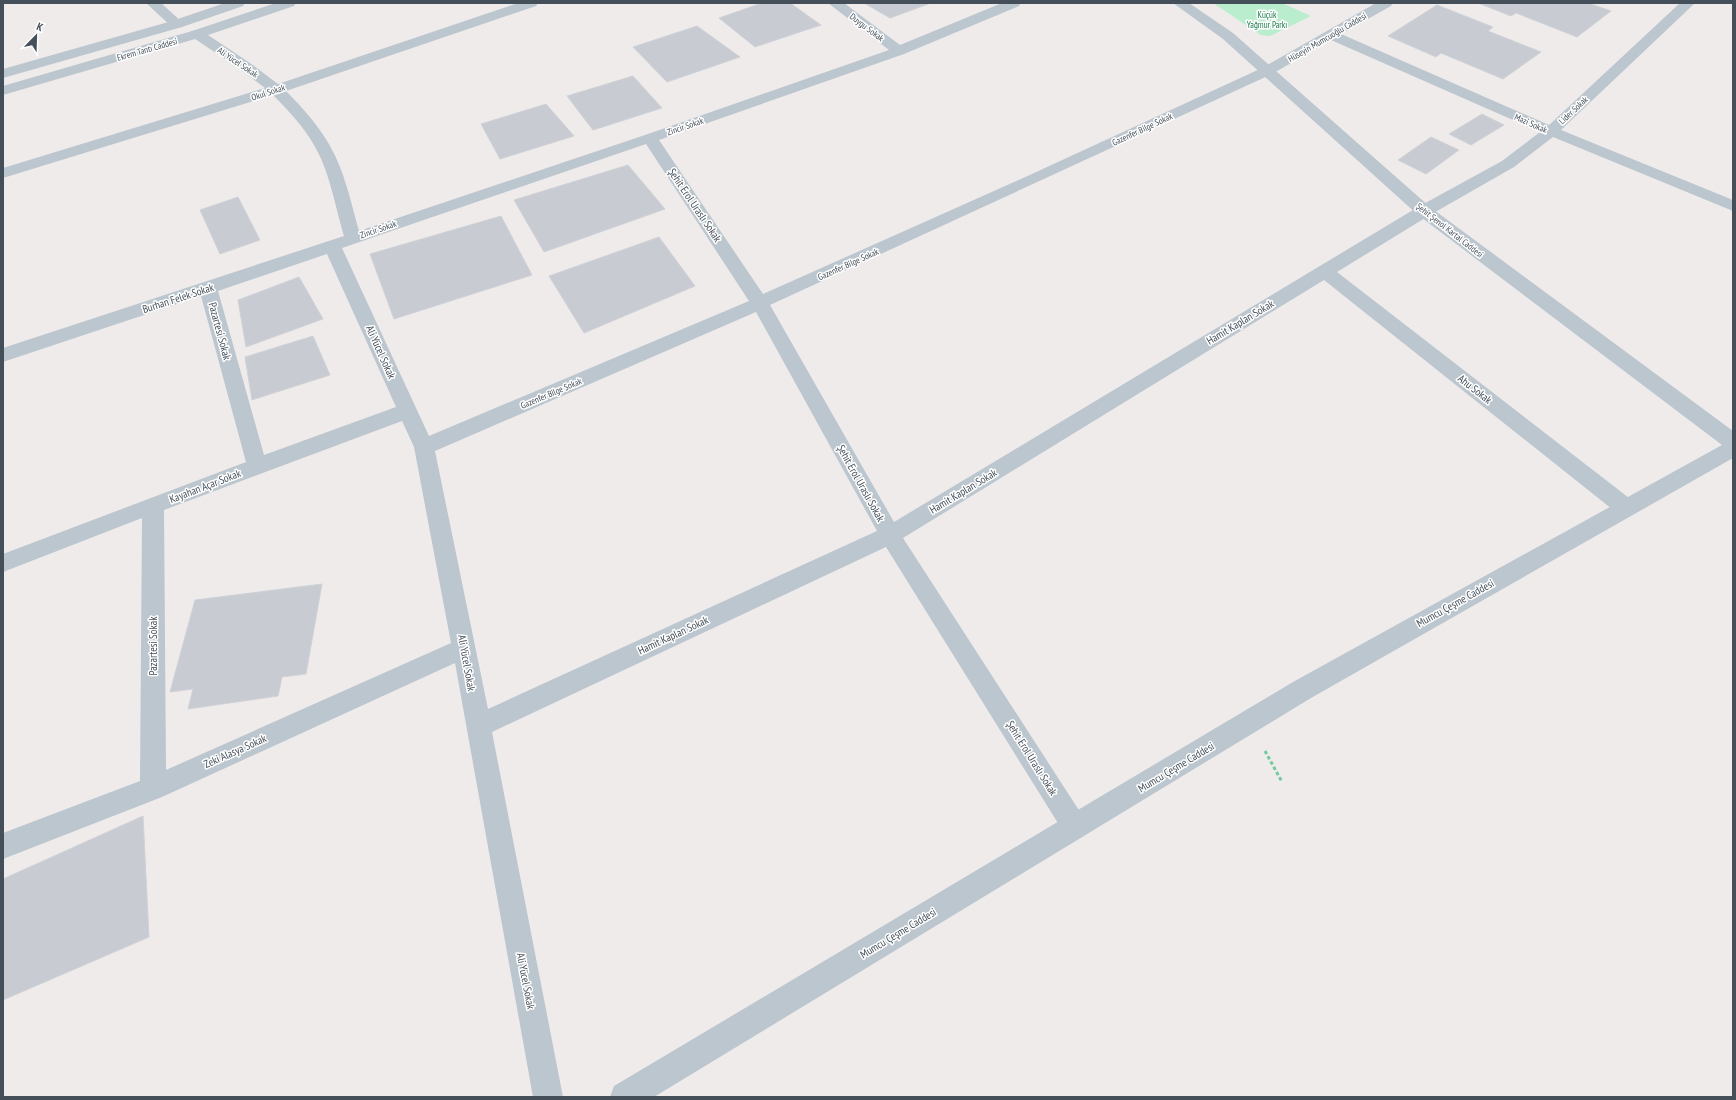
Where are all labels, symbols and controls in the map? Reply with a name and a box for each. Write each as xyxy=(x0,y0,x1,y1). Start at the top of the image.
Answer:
park label: Küçük Yağmur Parkı xyxy=(1247,9,1287,30)
street label: Hüseyin Mumcuoğlu Caddesi xyxy=(1286,10,1368,64)
street label: Duygu Sokak xyxy=(848,11,887,44)
north arrow xyxy=(16,16,56,56)
text: K xyxy=(35,19,46,34)
street label: Ekrem Tantı Caddesi xyxy=(116,35,179,63)
street label: Ali Yücel Sokak xyxy=(216,44,261,80)
street label: Okul Sokak xyxy=(250,81,287,103)
street label: Lider Sokak xyxy=(1556,93,1590,126)
street label: Gazenfer Bilge Sokak xyxy=(1110,110,1174,148)
street label: Mazi Sokak xyxy=(1513,111,1550,135)
street label: Zincir Sokak xyxy=(665,114,705,137)
street label: Şehit Erol Uraslı Sokak xyxy=(665,166,725,245)
street label: Şehit Şenol Kartal Caddesi xyxy=(1414,200,1486,260)
street label: Zincir Sokak xyxy=(358,217,398,240)
street label: Gazenfer Bilge Sokak xyxy=(816,245,881,282)
street label: Burhan Felek Sokak xyxy=(141,280,216,316)
street label: Hamit Kaplan Sokak xyxy=(1204,296,1277,348)
street label: Pazartesi Sokak xyxy=(206,301,235,362)
street label: Ali Yücel Sokak xyxy=(363,323,399,382)
street label: Ahu Sokak xyxy=(1455,371,1495,407)
street label: Gazenfer Bilge Sokak xyxy=(519,375,584,411)
street label: Şehit Erol Uraslı Sokak xyxy=(834,442,888,525)
street label: Hamit Kaplan Sokak xyxy=(927,465,1000,517)
street label: Kayahan Açar Sokak xyxy=(167,466,243,506)
street label: Mumcu Çeşme Caddesi xyxy=(1414,576,1496,630)
street label: Hamit Kaplan Sokak xyxy=(636,612,711,657)
street label: Pazartesi Sokak xyxy=(146,616,160,676)
street label: Ali Yücel Sokak xyxy=(455,634,479,693)
street label: Şehit Erol Uraslı Sokak xyxy=(1003,718,1061,799)
street label: Zeki Alasya Sokak xyxy=(202,731,269,771)
street label: Mumcu Çeşme Caddesi xyxy=(1135,739,1217,795)
street label: Mumcu Çeşme Caddesi xyxy=(857,905,939,961)
street label: Ali Yücel Sokak xyxy=(514,952,538,1011)

